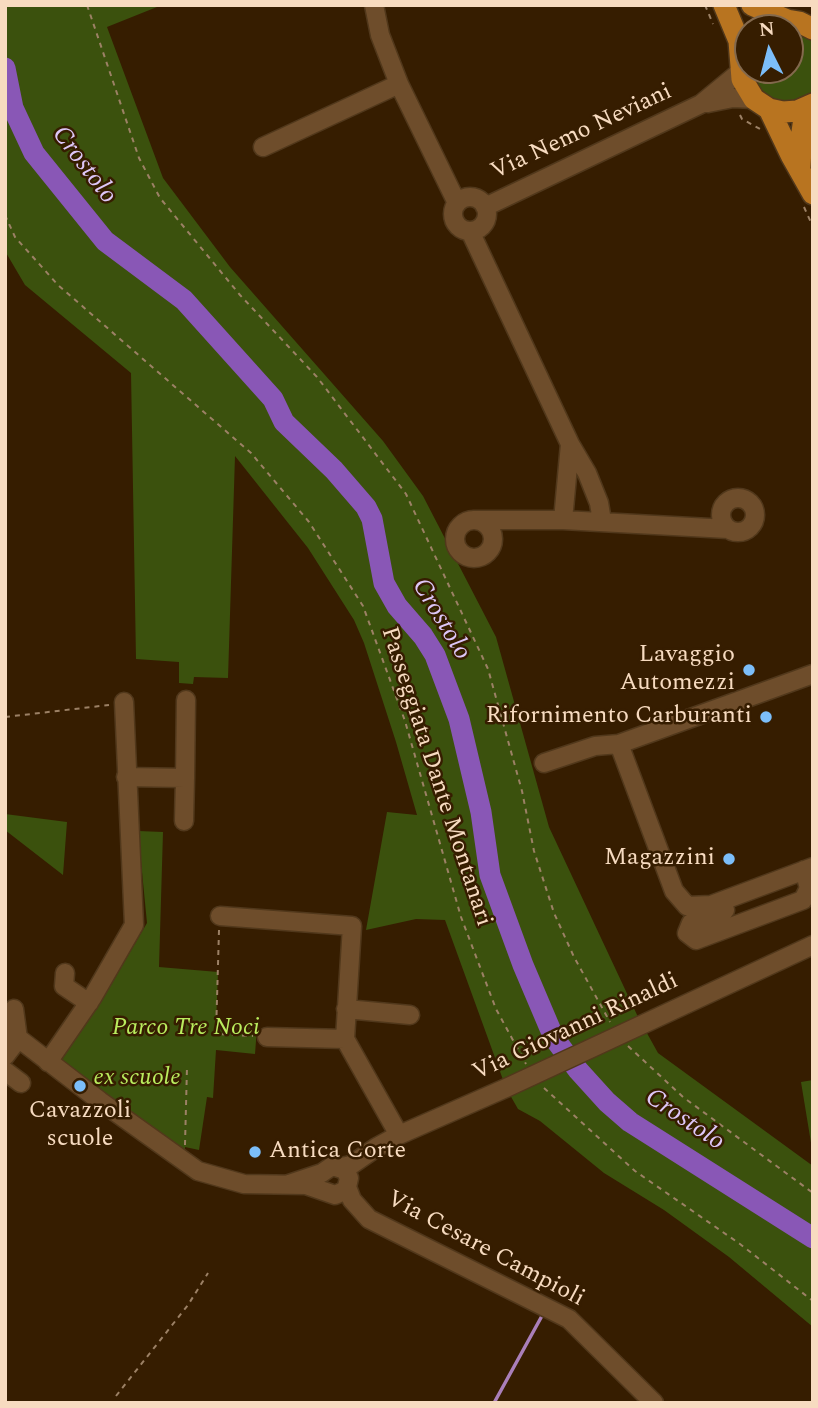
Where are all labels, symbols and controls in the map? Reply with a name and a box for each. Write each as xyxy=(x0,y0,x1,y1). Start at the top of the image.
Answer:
north arrow xyxy=(734,14,804,84)
text: N xyxy=(758,14,776,45)
street label: Via Nemo Neviani xyxy=(487,78,677,188)
water label: Crostolo xyxy=(44,121,122,211)
water label: Crostolo xyxy=(404,574,476,666)
street label: Passeggiata Dante Montanari xyxy=(373,624,497,930)
place label: Lavaggio Automezzi xyxy=(620,642,735,698)
marker: Lavaggio Automezzi xyxy=(741,662,757,678)
place label: Rifornimento Carburanti xyxy=(486,703,752,731)
marker: Rifornimento Carburanti xyxy=(758,709,774,725)
place label: Magazzini xyxy=(604,845,715,873)
marker: Magazzini xyxy=(721,851,737,867)
street label: Via Giovanni Rinaldi xyxy=(469,968,683,1088)
park label: Parco Tre Noci xyxy=(112,1015,260,1043)
park label: ex scuole xyxy=(93,1065,181,1093)
marker: Cavazzoli scuole xyxy=(72,1078,88,1094)
water label: Crostolo xyxy=(638,1083,730,1159)
place label: Cavazzoli scuole xyxy=(29,1098,131,1154)
place label: Antica Corte xyxy=(269,1138,406,1166)
marker: Antica Corte xyxy=(247,1144,263,1160)
street label: Via Cesare Campioli xyxy=(381,1186,589,1314)

